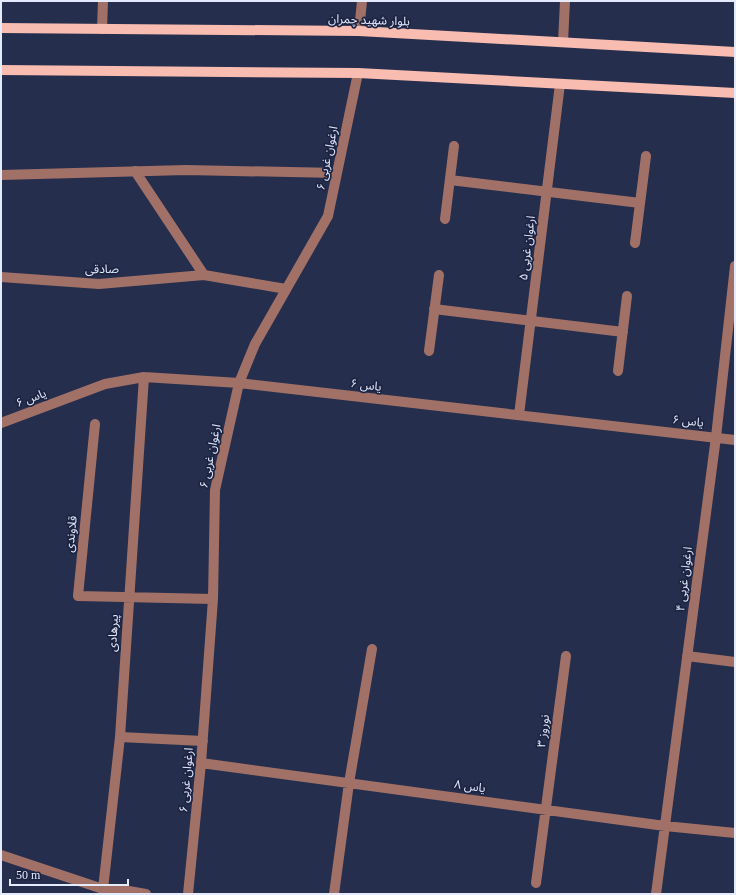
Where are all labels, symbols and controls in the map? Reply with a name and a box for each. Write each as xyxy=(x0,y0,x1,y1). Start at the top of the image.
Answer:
street label: بلوار شهید چمران xyxy=(328,12,410,29)
street label: ارغوان غربی ۶ xyxy=(313,125,341,191)
street label: ارغوان غربی ۵ xyxy=(516,215,538,281)
street label: صادقی xyxy=(85,262,119,276)
street label: یاس ۶ xyxy=(350,376,383,394)
street label: یاس ۶ xyxy=(14,386,48,410)
street label: یاس ۶ xyxy=(672,412,704,430)
street label: ارغوان غربی ۶ xyxy=(196,423,224,489)
street label: قلاوندی xyxy=(62,515,80,553)
street label: ارغوان غربی ۴ xyxy=(673,546,695,612)
street label: پیرهادی xyxy=(105,614,122,652)
street label: نوروز ۳ xyxy=(534,714,552,748)
street label: ارغوان غربی ۶ xyxy=(176,747,196,813)
street label: یاس ۸ xyxy=(453,777,487,795)
scale bar xyxy=(10,861,128,887)
text: 50 m xyxy=(16,868,41,882)

